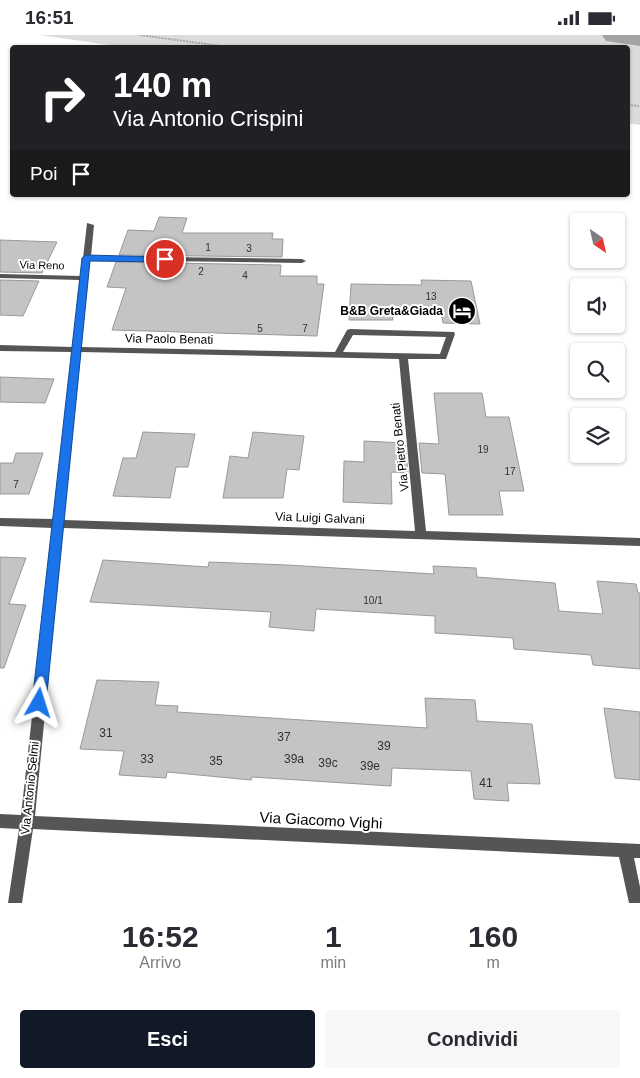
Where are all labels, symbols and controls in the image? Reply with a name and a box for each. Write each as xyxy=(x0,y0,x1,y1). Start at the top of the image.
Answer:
text: 16:51 xyxy=(25,7,74,28)
icon: right xyxy=(30,65,95,130)
text: 140 m xyxy=(113,65,212,104)
text: Via Antonio Crispini xyxy=(113,106,303,131)
icon: arrive xyxy=(67,160,95,188)
text: Poi xyxy=(30,163,57,184)
north arrow xyxy=(570,213,625,267)
map controls xyxy=(570,213,625,463)
pin xyxy=(144,238,186,280)
house number: 1 xyxy=(205,242,211,253)
house number: 3 xyxy=(246,243,252,254)
icon: arrive xyxy=(151,245,179,273)
street label: Via Reno xyxy=(19,259,65,271)
house number: 2 xyxy=(198,266,204,277)
house number: 4 xyxy=(242,270,248,281)
button: sound xyxy=(570,278,625,333)
house number: 13 xyxy=(425,291,437,302)
hotel icon: B&B Greta&Giada xyxy=(447,296,477,326)
place label: B&B Greta&Giada xyxy=(340,304,443,318)
house number: 5 xyxy=(257,323,263,334)
house number: 7 xyxy=(302,323,308,334)
street label: Via Paolo Benati xyxy=(125,331,213,347)
button: search xyxy=(570,343,625,398)
street label: Via Pietro Benati xyxy=(388,402,412,492)
button: layers xyxy=(570,408,625,463)
house number: 19 xyxy=(477,444,489,455)
house number: 17 xyxy=(504,466,516,477)
house number: 7 xyxy=(13,479,19,490)
street label: Via Luigi Galvani xyxy=(275,509,365,527)
house number: 10/1 xyxy=(363,595,383,606)
position arrow xyxy=(12,676,64,728)
house number: 31 xyxy=(99,726,113,740)
house number: 37 xyxy=(277,730,291,744)
house number: 39 xyxy=(377,739,391,753)
street label: Via Antonio Selmi xyxy=(18,741,42,835)
house number: 33 xyxy=(140,752,154,766)
house number: 39a xyxy=(284,752,304,766)
house number: 35 xyxy=(209,754,223,768)
house number: 39c xyxy=(318,756,338,770)
house number: 39e xyxy=(360,759,380,773)
house number: 41 xyxy=(479,776,493,790)
street label: Via Giacomo Vighi xyxy=(259,808,383,832)
text: 16:52 xyxy=(122,920,199,953)
text: 1 xyxy=(325,920,342,953)
text: 160 xyxy=(468,920,518,953)
text: Arrivo xyxy=(139,954,181,971)
text: min xyxy=(320,954,346,971)
text: m xyxy=(486,954,500,971)
button: Esci xyxy=(20,1010,315,1068)
button: Condividi xyxy=(325,1010,620,1068)

